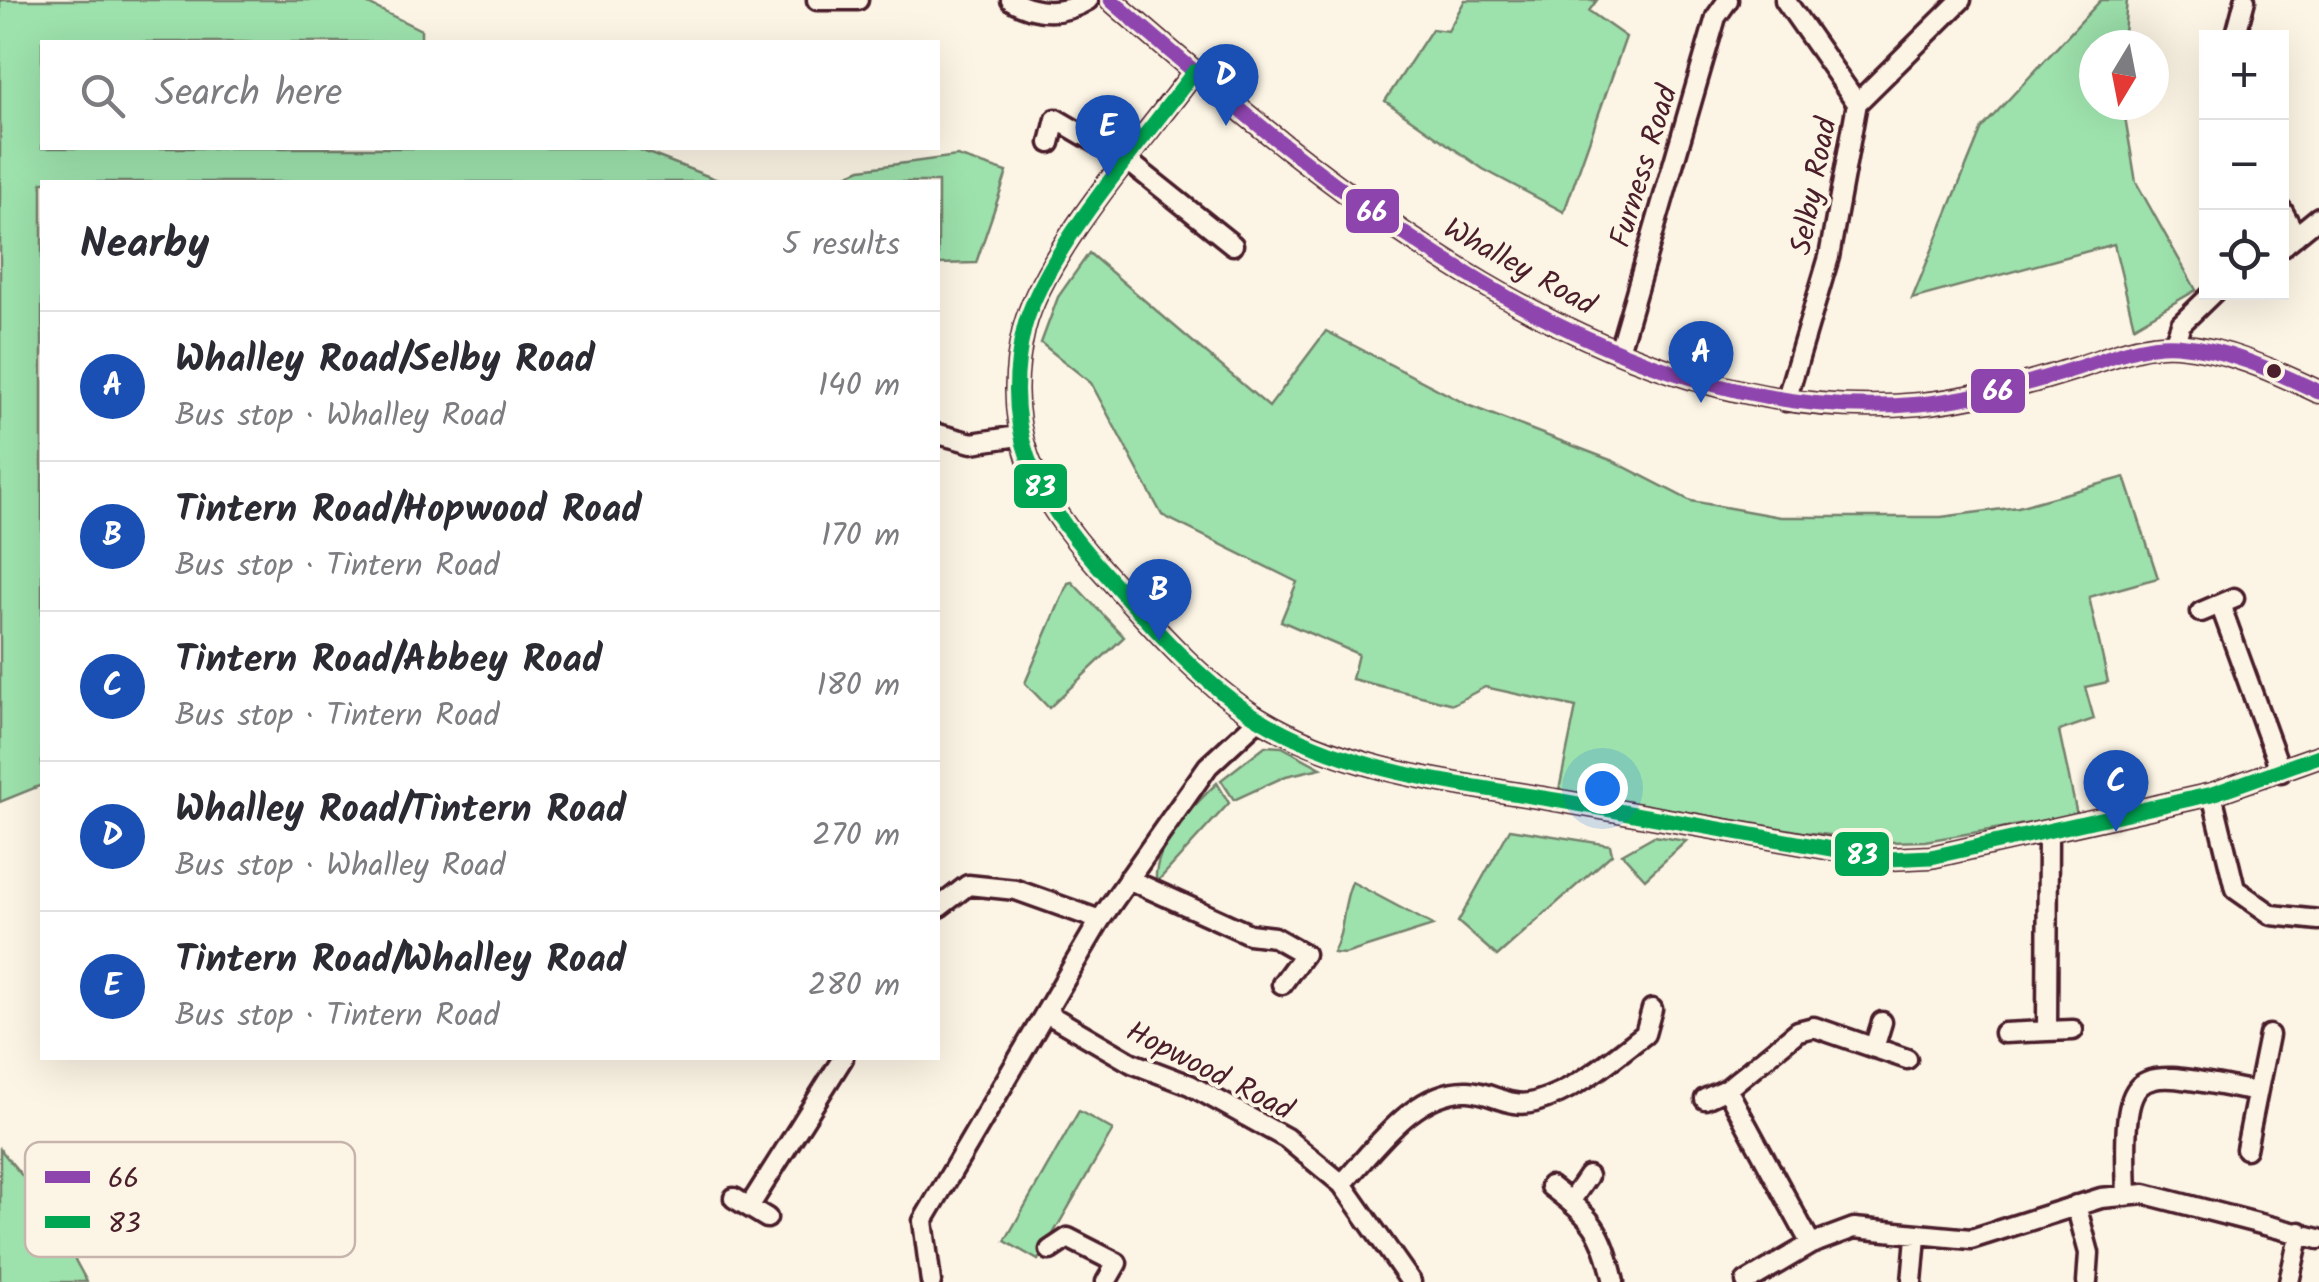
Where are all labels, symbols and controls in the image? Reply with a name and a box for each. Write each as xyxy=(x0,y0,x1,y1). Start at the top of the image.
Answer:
north arrow xyxy=(2079,30,2169,120)
map controls xyxy=(2199,30,2289,300)
button: + xyxy=(2199,30,2289,120)
search box xyxy=(40,40,940,150)
pin: D xyxy=(1194,44,1258,126)
text: Search here xyxy=(155,65,342,125)
icon: search xyxy=(75,68,130,123)
street label: Furness Road xyxy=(1598,79,1693,254)
pin: E xyxy=(1076,94,1140,177)
street label: Selby Road xyxy=(1778,113,1852,259)
button: − xyxy=(2199,120,2289,210)
line badge: 66 xyxy=(1344,187,1401,235)
text: 66 xyxy=(1357,191,1387,236)
street label: Whalley Road xyxy=(1434,206,1605,330)
button: locate xyxy=(2199,210,2289,300)
text: Nearby xyxy=(80,212,209,279)
text: 5 results xyxy=(782,220,900,271)
pin: A xyxy=(1668,320,1734,403)
text: Whalley Road/Selby Road xyxy=(175,331,595,391)
text: A xyxy=(102,361,123,412)
text: 140 m xyxy=(818,361,900,412)
unlabelled marker xyxy=(2264,361,2284,381)
line badge: 66 xyxy=(1969,367,2027,415)
text: 66 xyxy=(1983,370,2013,415)
text: Bus stop · Whalley Road xyxy=(175,391,506,442)
line badge: 83 xyxy=(1012,462,1069,510)
text: 83 xyxy=(1024,466,1056,511)
text: Tintern Road/Hopwood Road xyxy=(175,481,642,541)
text: B xyxy=(103,511,122,562)
text: 170 m xyxy=(821,511,900,562)
text: Bus stop · Tintern Road xyxy=(175,541,500,592)
pin: B xyxy=(1126,558,1192,641)
text: Tintern Road/Abbey Road xyxy=(175,631,602,691)
text: C xyxy=(103,661,122,712)
text: 180 m xyxy=(816,661,900,712)
text: Bus stop · Tintern Road xyxy=(175,691,500,742)
pin: C xyxy=(2084,750,2148,832)
your location xyxy=(1577,763,1628,814)
text: Whalley Road/Tintern Road xyxy=(175,781,626,841)
text: D xyxy=(102,811,123,862)
text: 270 m xyxy=(812,811,900,862)
line badge: 83 xyxy=(1833,830,1891,878)
text: 83 xyxy=(1846,834,1878,879)
text: Bus stop · Whalley Road xyxy=(175,841,506,892)
text: Tintern Road/Whalley Road xyxy=(175,931,626,991)
text: E xyxy=(104,961,121,1012)
text: 280 m xyxy=(808,961,900,1012)
text: Bus stop · Tintern Road xyxy=(175,991,500,1042)
street label: Hopwood Road xyxy=(1117,1009,1302,1135)
legend xyxy=(25,1142,355,1257)
text: 66 xyxy=(108,1157,139,1202)
text: 83 xyxy=(108,1202,141,1247)

